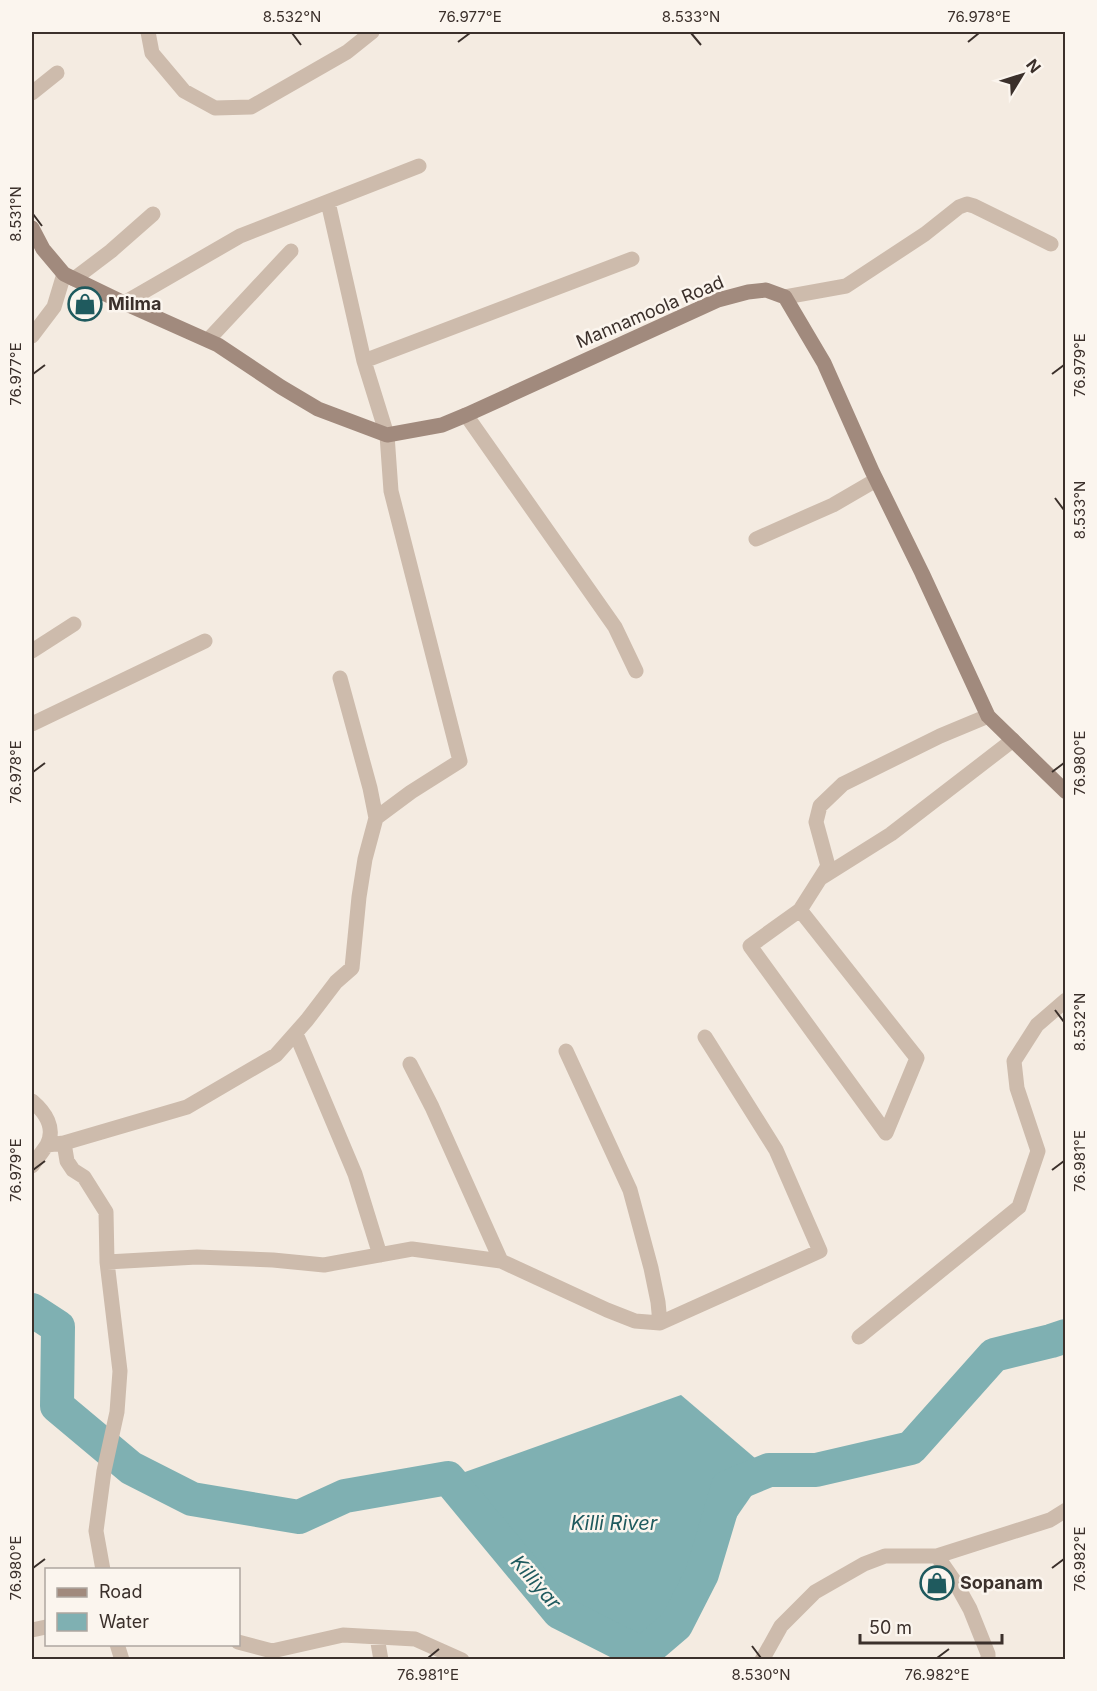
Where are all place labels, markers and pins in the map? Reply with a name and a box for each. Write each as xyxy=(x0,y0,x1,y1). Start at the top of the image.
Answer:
shop icon: Milma xyxy=(67,286,103,322)
place label: Milma xyxy=(108,293,161,314)
shop icon: Sopanam xyxy=(919,1565,955,1601)
place label: Sopanam xyxy=(960,1572,1043,1593)

